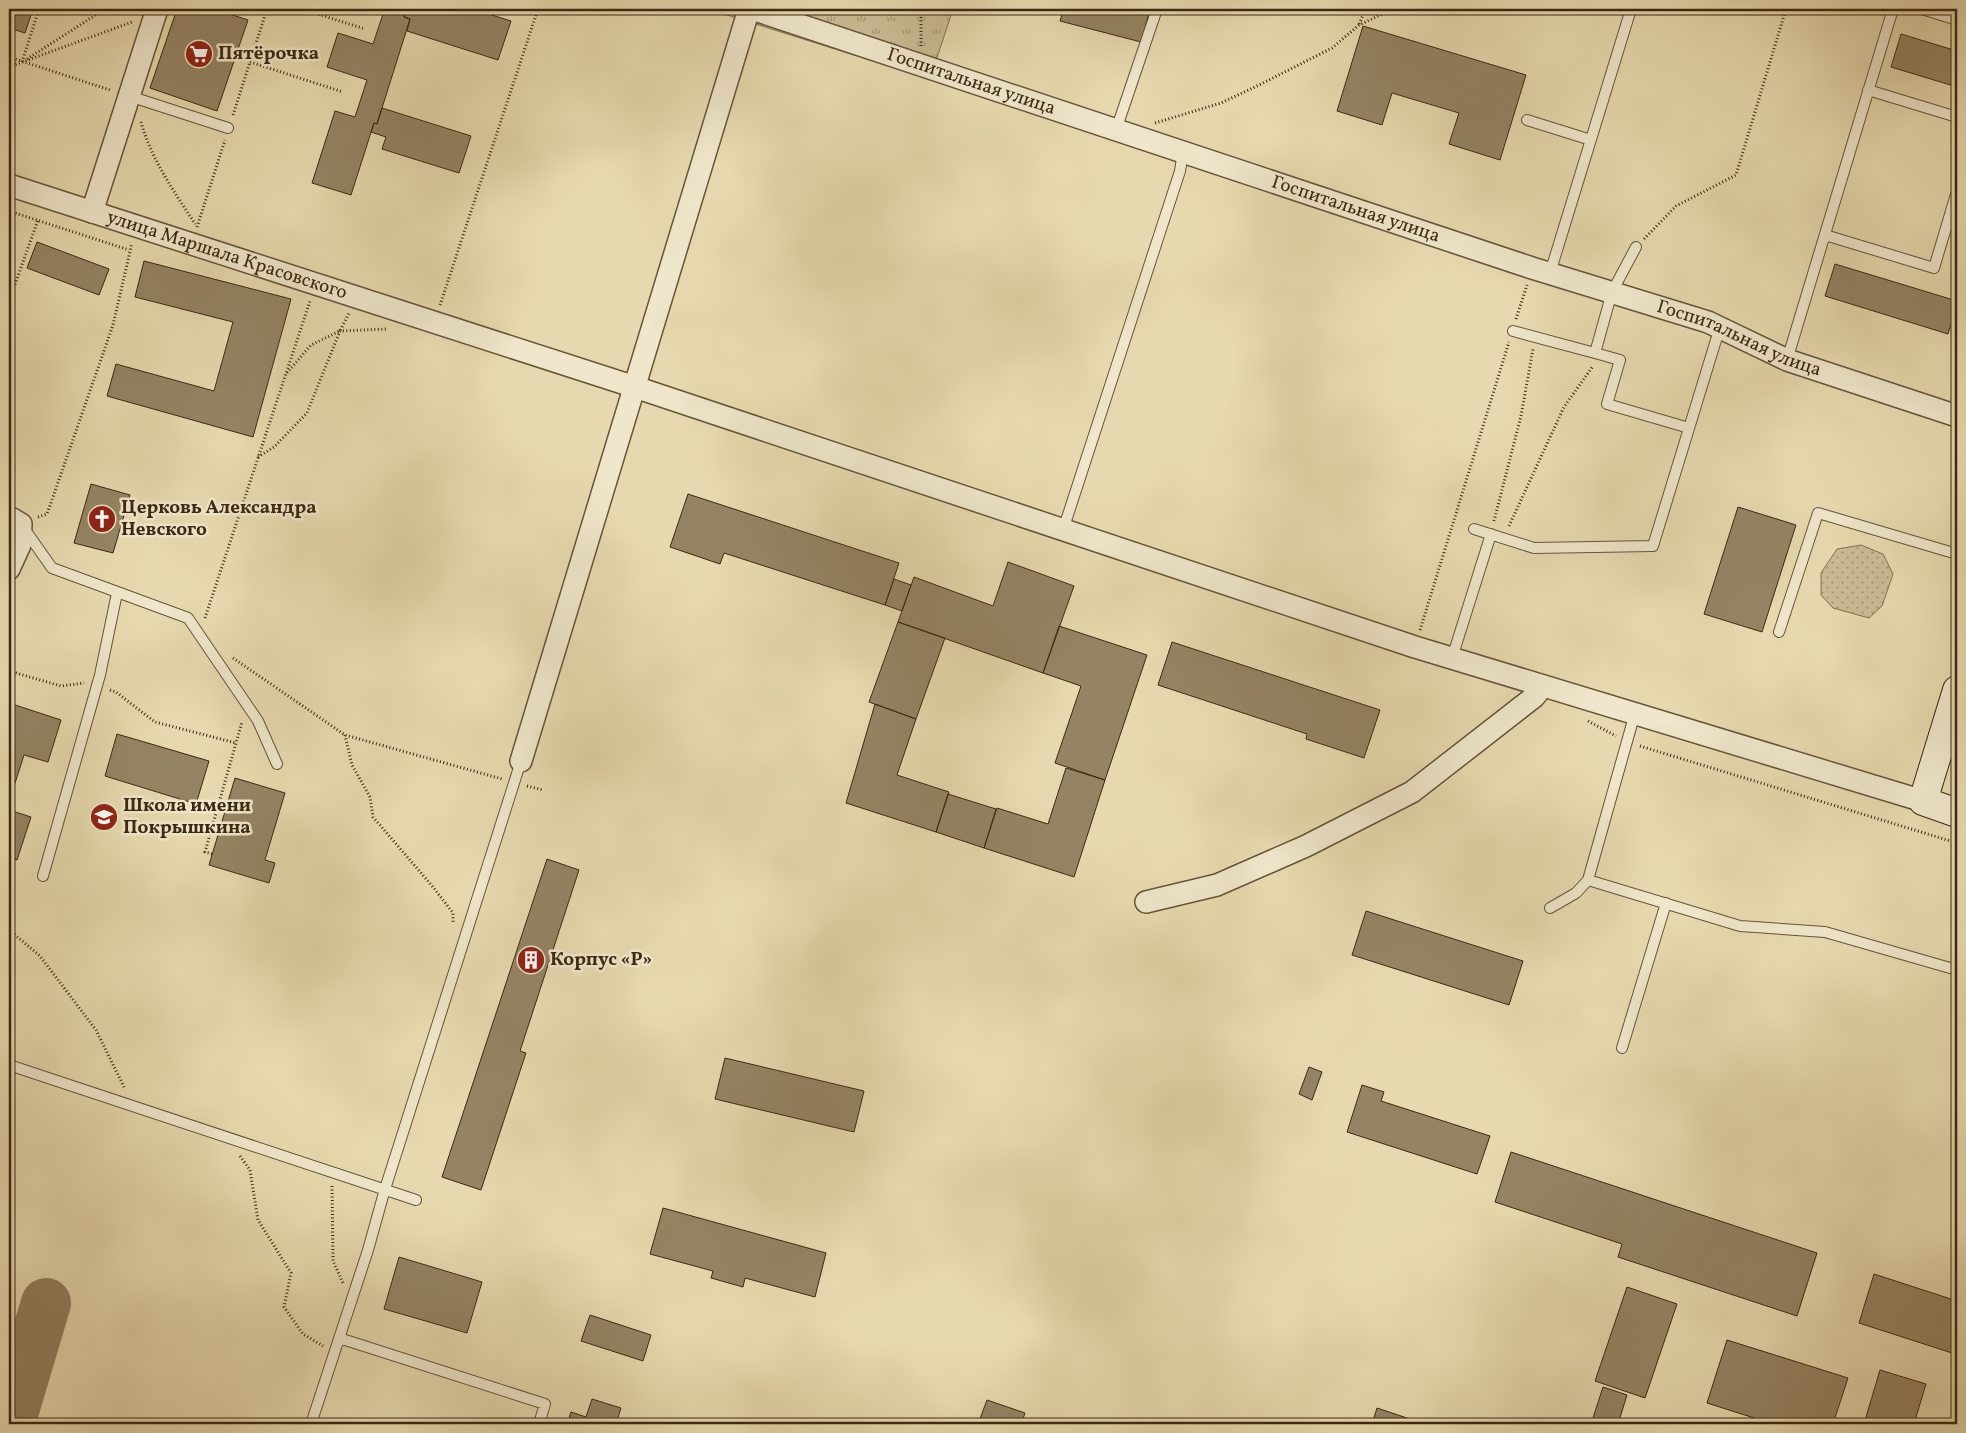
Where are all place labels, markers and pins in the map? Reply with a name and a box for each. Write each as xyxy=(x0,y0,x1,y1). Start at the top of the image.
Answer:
supermarket icon: Пятёрочка xyxy=(184,39,214,69)
place label: Пятёрочка xyxy=(218,41,319,67)
place label: Церковь Александра Невского xyxy=(121,495,317,543)
church icon: Церковь Александра Невского xyxy=(87,504,117,534)
place label: Школа имени Покрышкина xyxy=(123,793,251,841)
school or university icon: Школа имени Покрышкина xyxy=(89,802,119,832)
building icon: Корпус «Р» xyxy=(516,945,546,975)
place label: Корпус «Р» xyxy=(550,947,652,973)

